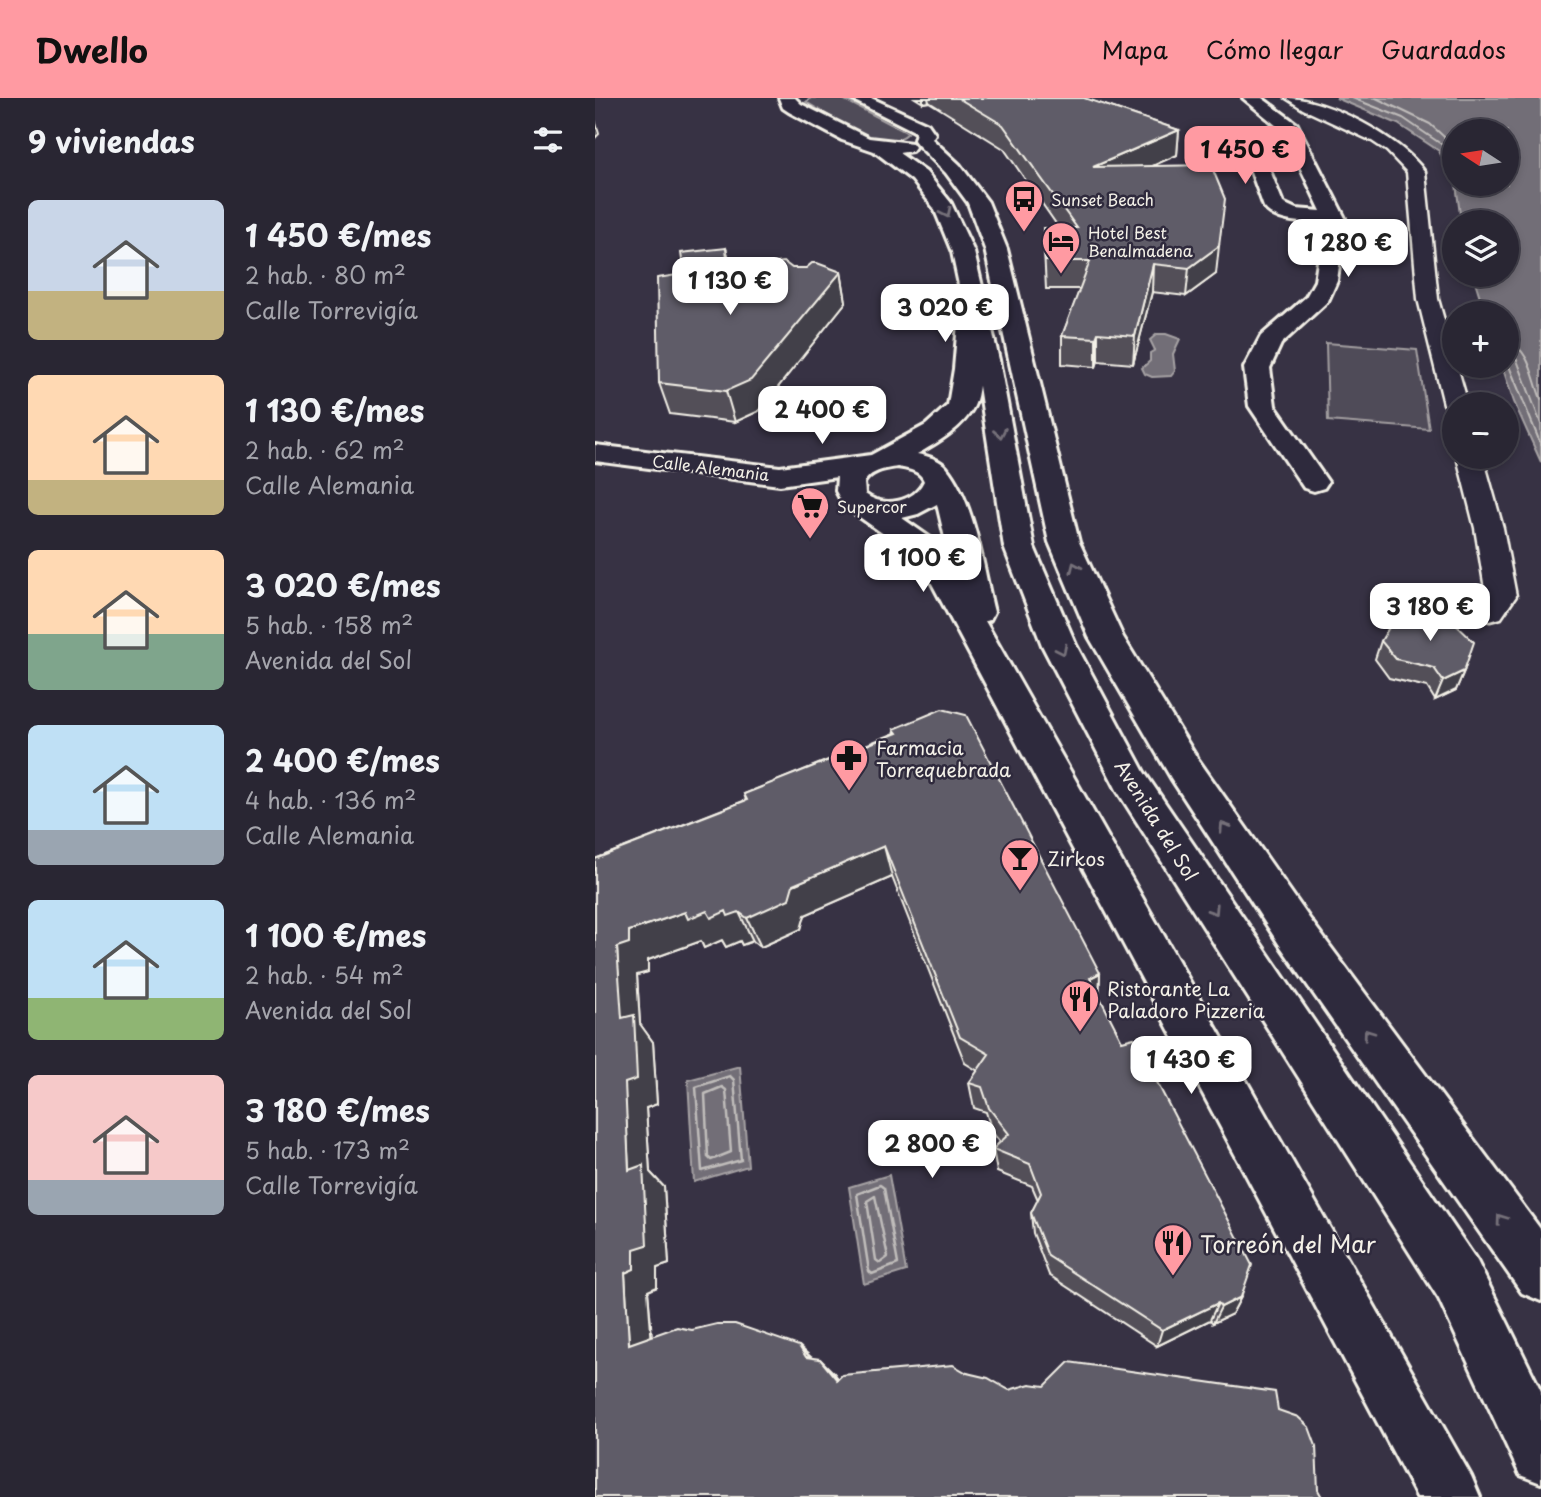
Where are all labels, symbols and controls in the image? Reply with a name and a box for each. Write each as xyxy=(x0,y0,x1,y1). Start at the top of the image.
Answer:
text: Dwello xyxy=(35,24,148,74)
text: Mapa xyxy=(1102,31,1168,67)
text: Cómo llegar xyxy=(1206,31,1343,67)
text: Guardados xyxy=(1381,31,1506,67)
text: 9 viviendas xyxy=(28,118,195,163)
north arrow xyxy=(1442,119,1519,196)
map controls xyxy=(1442,119,1519,469)
icon: filters xyxy=(529,121,567,159)
pin: 1 450 € xyxy=(1180,126,1310,186)
text: 1 450 € xyxy=(1200,131,1290,166)
bus stop icon: Sunset Beach xyxy=(1003,178,1045,233)
place label: Sunset Beach xyxy=(1051,187,1154,211)
one-way arrow xyxy=(938,206,952,218)
button: layers xyxy=(1442,210,1519,287)
text: 1 450 €/mes xyxy=(245,212,431,257)
hotel icon: Hotel Best Benalmadena xyxy=(1040,220,1082,275)
place label: Hotel Best Benalmadena xyxy=(1088,220,1193,262)
pin: 1 280 € xyxy=(1283,220,1413,279)
text: 1 280 € xyxy=(1304,224,1392,259)
icon: home xyxy=(84,228,168,312)
text: 2 hab. · 80 m² xyxy=(245,257,406,292)
pin: 1 130 € xyxy=(665,258,795,317)
text: 1 130 € xyxy=(688,262,772,297)
pin: 3 020 € xyxy=(880,285,1010,344)
text: 3 020 € xyxy=(897,289,993,324)
text: Calle Torrevigía xyxy=(245,292,418,327)
button: + xyxy=(1442,301,1519,378)
pin: 2 400 € xyxy=(757,386,887,446)
text: 1 130 €/mes xyxy=(245,387,424,432)
text: 2 400 € xyxy=(774,391,870,426)
button: − xyxy=(1442,392,1519,469)
icon: home xyxy=(84,403,168,487)
one-way arrow xyxy=(992,427,1007,439)
text: 2 hab. · 62 m² xyxy=(245,432,405,467)
street label: Calle Alemania xyxy=(651,448,771,486)
text: Calle Alemania xyxy=(245,467,414,502)
supermarket icon: Supercor xyxy=(789,485,831,540)
place label: Supercor xyxy=(837,494,907,518)
pin: 1 100 € xyxy=(858,534,988,594)
text: 1 100 € xyxy=(880,539,966,574)
one-way arrow xyxy=(1069,561,1083,574)
text: 3 020 €/mes xyxy=(245,562,441,607)
icon: home xyxy=(84,578,168,662)
pin: 3 180 € xyxy=(1365,584,1495,643)
text: 3 180 € xyxy=(1386,588,1474,623)
text: 5 hab. · 158 m² xyxy=(245,607,413,642)
text: Avenida del Sol xyxy=(245,642,412,677)
one-way arrow xyxy=(1054,643,1068,655)
place label: Farmacia Torrequebrada xyxy=(876,733,1011,783)
text: 2 400 €/mes xyxy=(245,737,440,782)
pharmacy icon: Farmacia Torrequebrada xyxy=(828,737,870,792)
icon: home xyxy=(84,753,168,837)
street label: Avenida del Sol xyxy=(1109,754,1205,886)
text: 4 hab. · 136 m² xyxy=(245,782,416,817)
text: Calle Alemania xyxy=(245,817,414,852)
one-way arrow xyxy=(1220,822,1232,835)
bar icon: Zirkos xyxy=(999,837,1041,892)
place label: Zirkos xyxy=(1047,844,1105,872)
one-way arrow xyxy=(1205,902,1218,915)
text: 1 100 €/mes xyxy=(245,912,426,957)
icon: home xyxy=(84,928,168,1012)
text: 2 hab. · 54 m² xyxy=(245,957,404,992)
place label: Ristorante La Paladoro Pizzeria xyxy=(1107,974,1265,1024)
restaurant icon: Ristorante La Paladoro Pizzeria xyxy=(1059,978,1101,1033)
text: Avenida del Sol xyxy=(245,992,412,1027)
one-way arrow xyxy=(1364,1029,1377,1042)
pin: 1 430 € xyxy=(1126,1037,1256,1096)
text: 1 430 € xyxy=(1147,1041,1236,1076)
text: 3 180 €/mes xyxy=(245,1087,430,1132)
icon: home xyxy=(84,1103,168,1187)
pin: 2 800 € xyxy=(867,1121,997,1180)
text: 2 800 € xyxy=(884,1125,980,1160)
text: 5 hab. · 173 m² xyxy=(245,1132,410,1167)
text: Calle Torrevigía xyxy=(245,1167,418,1202)
one-way arrow xyxy=(1497,1214,1509,1227)
restaurant icon: Torreón del Mar xyxy=(1152,1222,1194,1277)
place label: Torreón del Mar xyxy=(1200,1226,1377,1261)

